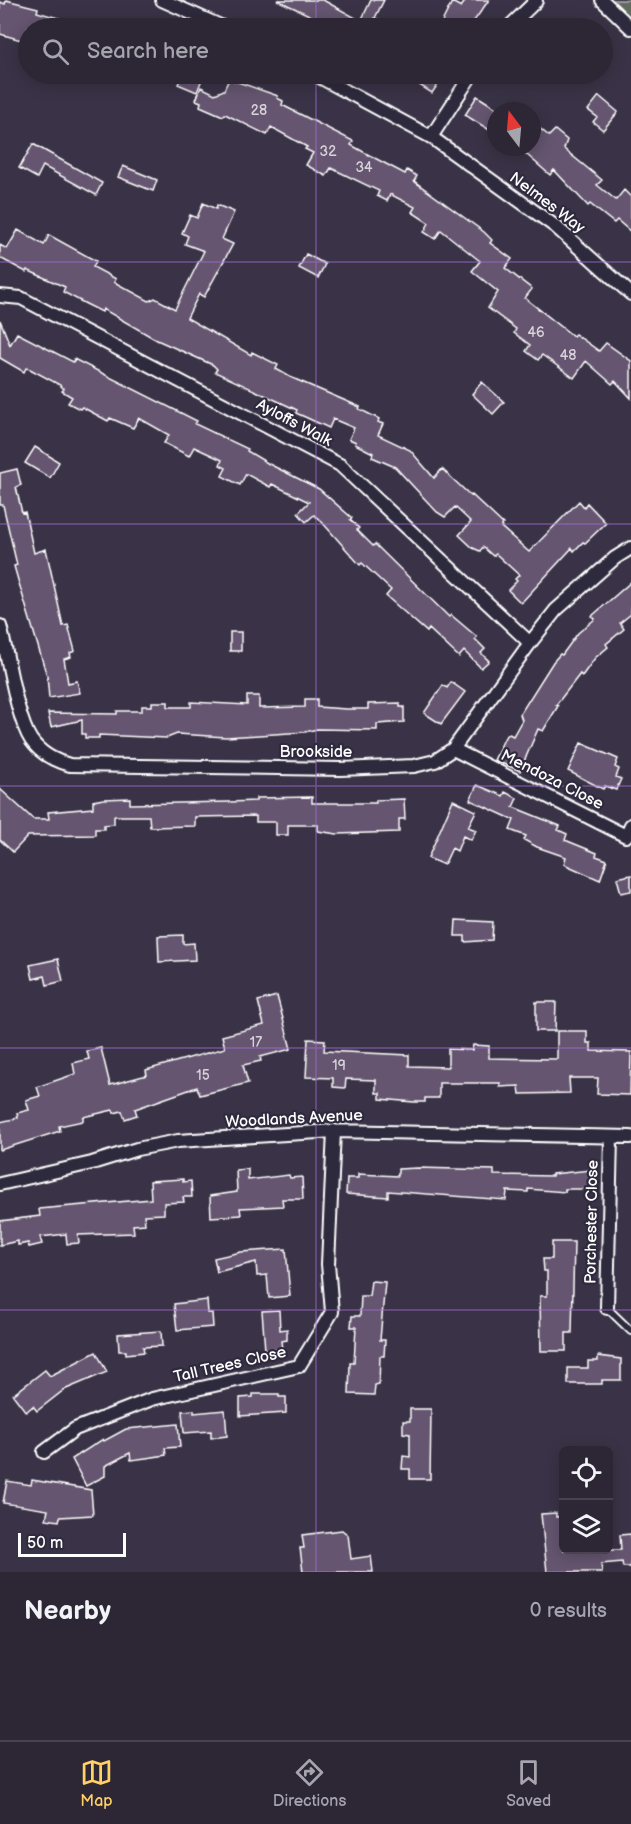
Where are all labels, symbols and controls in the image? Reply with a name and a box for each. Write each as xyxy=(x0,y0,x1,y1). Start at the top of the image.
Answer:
search box xyxy=(18,18,613,84)
icon: search xyxy=(39,35,72,68)
text: Search here xyxy=(87,38,209,65)
house number: 28 xyxy=(251,102,267,119)
north arrow xyxy=(487,102,541,156)
house number: 32 xyxy=(320,143,337,160)
house number: 34 xyxy=(355,159,373,176)
street label: Nelmes Way xyxy=(506,169,589,238)
house number: 46 xyxy=(527,324,545,341)
house number: 48 xyxy=(560,347,576,364)
street label: Ayloffs Walk xyxy=(253,395,335,451)
street label: Brookside xyxy=(280,743,353,762)
street label: Mendoza Close xyxy=(498,746,607,814)
house number: 17 xyxy=(250,1034,262,1051)
house number: 19 xyxy=(332,1057,346,1074)
house number: 15 xyxy=(196,1067,210,1084)
street label: Woodlands Avenue xyxy=(225,1106,364,1132)
street label: Porchester Close xyxy=(581,1159,603,1284)
street label: Tall Trees Close xyxy=(172,1343,289,1387)
map controls xyxy=(559,1446,613,1554)
button: locate xyxy=(559,1446,613,1500)
button: layers xyxy=(559,1500,613,1554)
scale bar xyxy=(18,1530,126,1558)
text: 50 m xyxy=(27,1534,63,1553)
text: Nearby xyxy=(24,1596,111,1627)
text: 0 results xyxy=(530,1599,607,1623)
tab: Map xyxy=(80,1756,113,1811)
tab: Directions xyxy=(273,1756,346,1811)
tab: Saved xyxy=(506,1756,551,1811)

